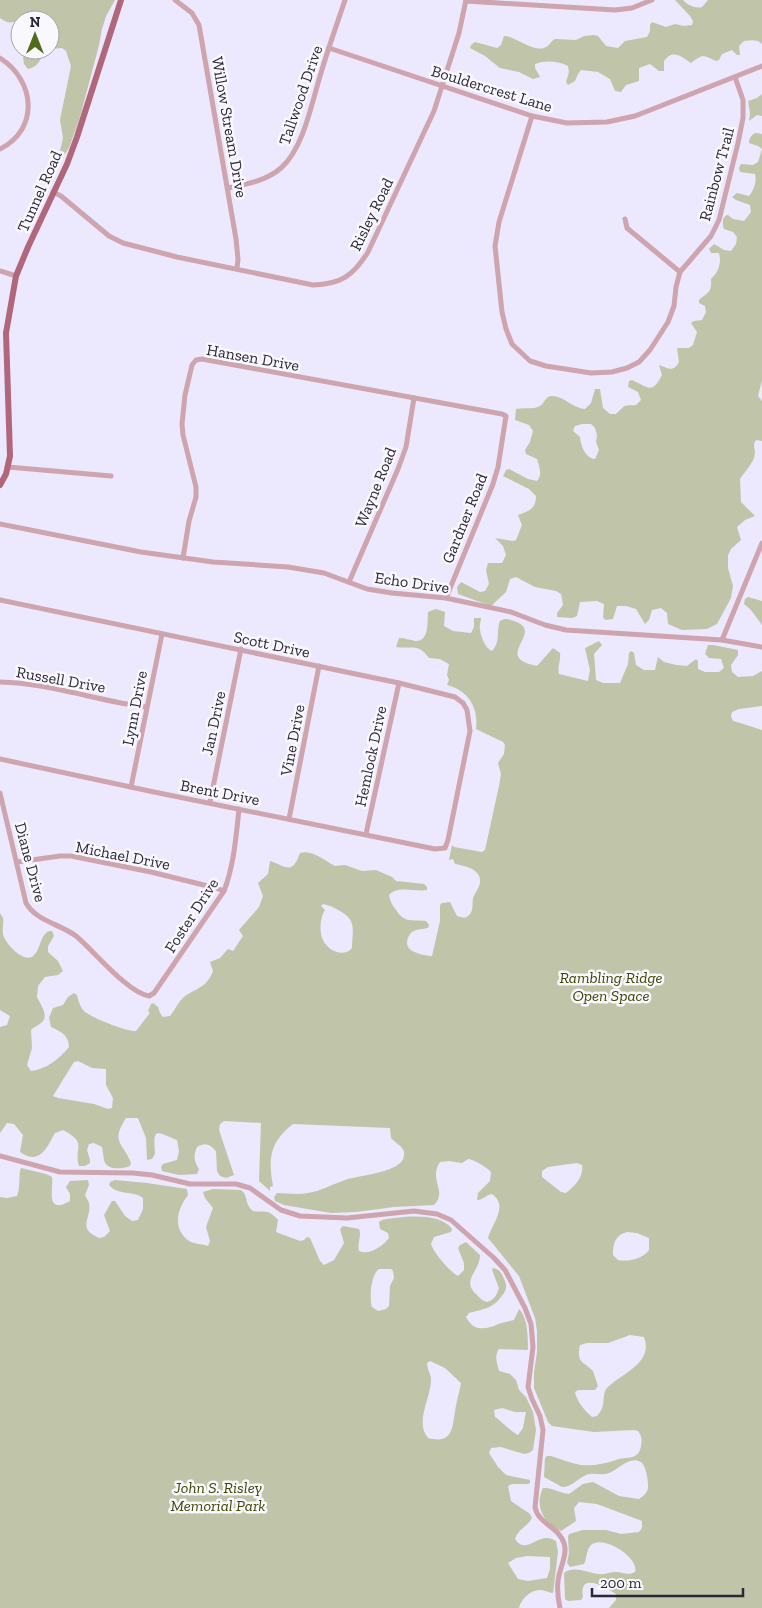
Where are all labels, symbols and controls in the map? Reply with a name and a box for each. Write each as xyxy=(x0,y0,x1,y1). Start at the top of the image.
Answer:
north arrow xyxy=(10,10,60,60)
text: N xyxy=(30,14,41,31)
street label: Tallwood Drive xyxy=(275,43,326,147)
street label: Willow Stream Drive xyxy=(208,55,251,199)
street label: Bouldercrest Lane xyxy=(429,61,555,116)
street label: Rainbow Trail xyxy=(695,125,738,223)
street label: Tunnel Road xyxy=(13,147,66,235)
street label: Risley Road xyxy=(346,175,397,254)
street label: Hansen Drive xyxy=(205,340,301,375)
street label: Wayne Road xyxy=(351,444,400,530)
street label: Gardner Road xyxy=(438,470,491,566)
street label: Echo Drive xyxy=(373,568,451,597)
street label: Scott Drive xyxy=(232,627,312,662)
street label: Russell Drive xyxy=(15,662,107,697)
street label: Lynn Drive xyxy=(118,669,151,747)
street label: Jan Drive xyxy=(197,689,230,757)
street label: Vine Drive xyxy=(276,703,309,778)
street label: Hemlock Drive xyxy=(351,704,390,808)
street label: Brent Drive xyxy=(179,776,261,809)
street label: Diane Drive xyxy=(11,820,50,904)
street label: Michael Drive xyxy=(74,837,172,874)
street label: Foster Drive xyxy=(160,874,223,956)
park label: Rambling Ridge Open Space xyxy=(559,968,663,1005)
park label: John S. Risley Memorial Park xyxy=(170,1478,266,1515)
scale bar xyxy=(592,1566,743,1598)
text: 200 m xyxy=(600,1574,641,1592)

